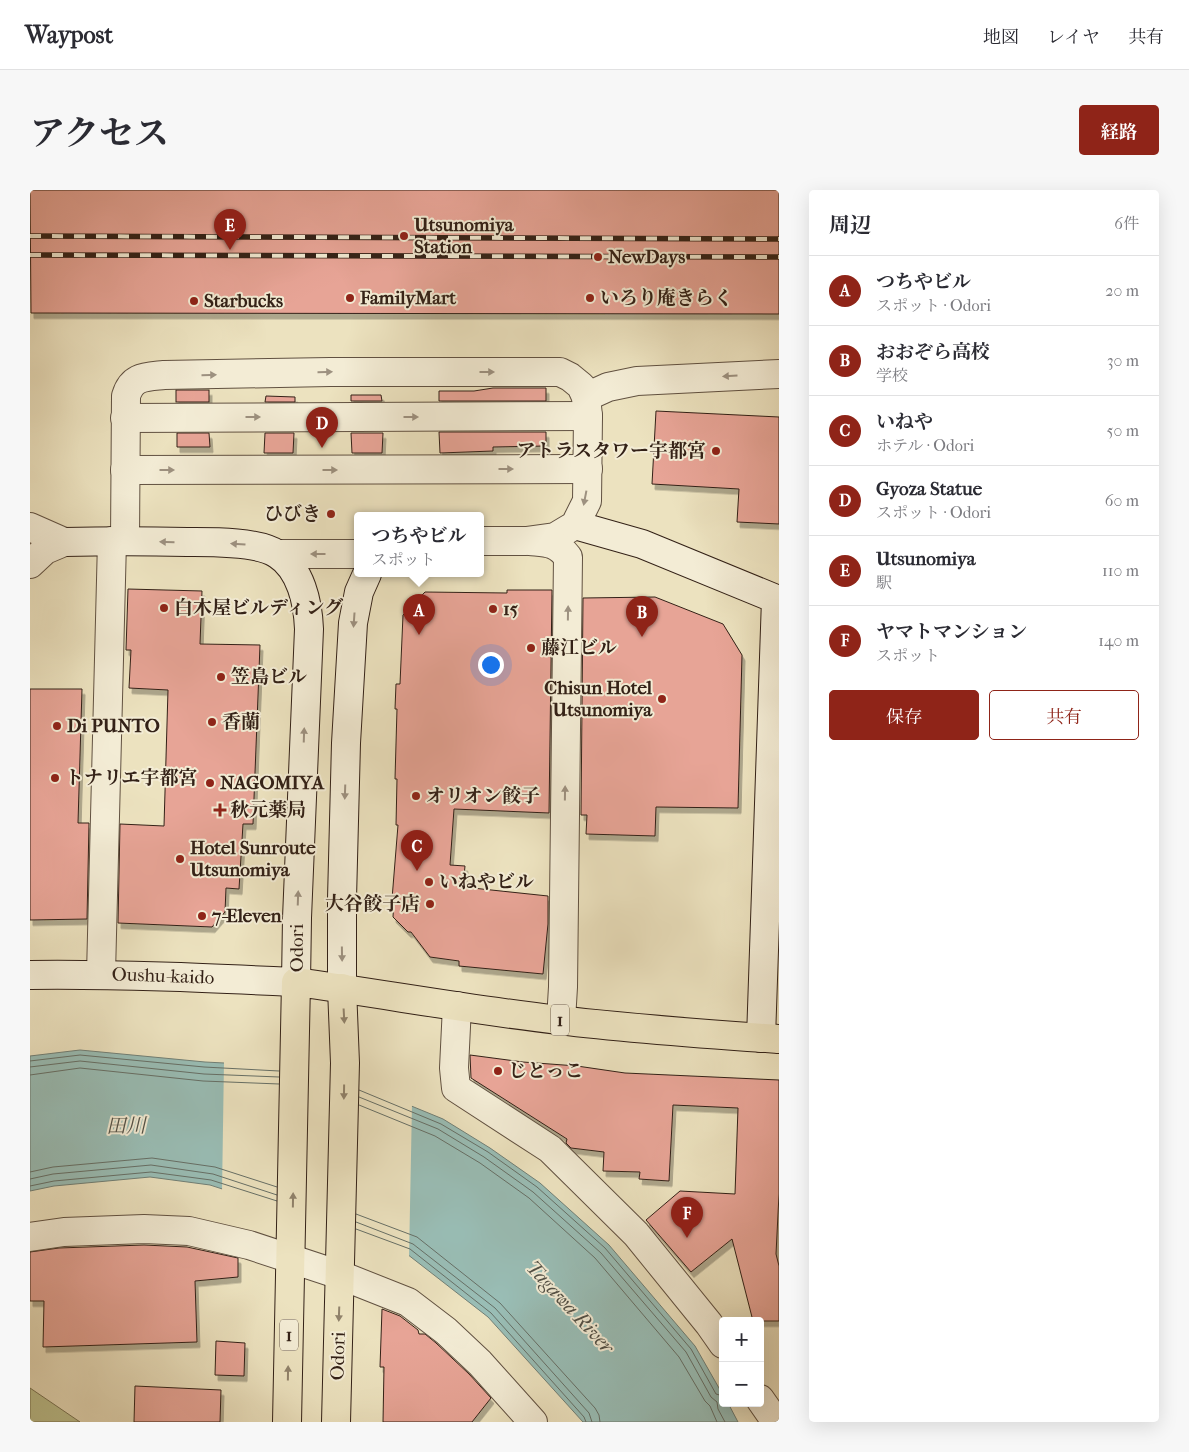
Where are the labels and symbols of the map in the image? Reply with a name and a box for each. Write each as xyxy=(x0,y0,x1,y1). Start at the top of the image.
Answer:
pin: E xyxy=(214,209,246,250)
place label: Utsunomiya Station xyxy=(413,214,515,258)
marker: Utsunomiya Station xyxy=(398,230,410,242)
place label: NewDays xyxy=(608,246,685,268)
marker: NewDays xyxy=(592,251,604,263)
place label: FamilyMart xyxy=(359,287,456,309)
place label: いろり庵きらく xyxy=(600,287,733,309)
place label: Starbucks xyxy=(204,290,283,312)
marker: FamilyMart xyxy=(344,292,356,304)
marker: いろり庵きらく xyxy=(584,292,596,304)
marker: Starbucks xyxy=(188,295,200,307)
one-way arrow xyxy=(317,368,333,376)
one-way arrow xyxy=(479,368,495,376)
one-way arrow xyxy=(201,370,217,378)
one-way arrow xyxy=(722,373,738,381)
pin: D xyxy=(306,407,338,448)
one-way arrow xyxy=(245,413,261,421)
one-way arrow xyxy=(404,413,420,421)
place label: アトラスタワー宇都宮 xyxy=(517,440,706,462)
marker: アトラスタワー宇都宮 xyxy=(710,445,722,457)
one-way arrow xyxy=(498,465,514,473)
one-way arrow xyxy=(159,466,175,474)
one-way arrow xyxy=(322,466,338,474)
one-way arrow xyxy=(581,491,589,507)
place label: ひびき xyxy=(264,503,321,525)
marker: ひびき xyxy=(325,508,337,520)
one-way arrow xyxy=(158,538,174,546)
one-way arrow xyxy=(229,540,245,548)
one-way arrow xyxy=(310,550,326,558)
pin: A xyxy=(403,594,435,635)
pin: B xyxy=(626,596,658,637)
place label: 白木屋ビルディング xyxy=(174,597,344,619)
place label: 15 xyxy=(503,598,518,620)
marker: 白木屋ビルディング xyxy=(158,602,170,614)
marker: 15 xyxy=(487,603,499,615)
one-way arrow xyxy=(564,604,572,620)
one-way arrow xyxy=(350,612,358,628)
place label: 藤江ビル xyxy=(541,637,617,659)
marker: 藤江ビル xyxy=(525,642,537,654)
your location xyxy=(478,652,504,678)
place label: 笠島ビル xyxy=(231,666,307,688)
marker: 笠島ビル xyxy=(215,671,227,683)
place label: Chisun Hotel Utsunomiya xyxy=(544,677,653,721)
marker: Chisun Hotel Utsunomiya xyxy=(656,693,668,705)
place label: 香蘭 xyxy=(222,711,260,733)
place label: Di PUNTO xyxy=(67,715,160,737)
marker: 香蘭 xyxy=(206,716,218,728)
marker: Di PUNTO xyxy=(51,720,63,732)
one-way arrow xyxy=(301,727,309,743)
place label: トナリエ宇都宮 xyxy=(65,767,198,789)
marker: トナリエ宇都宮 xyxy=(49,772,61,784)
place label: NAGOMIYA xyxy=(220,772,325,794)
marker: NAGOMIYA xyxy=(204,777,216,789)
one-way arrow xyxy=(341,784,349,800)
one-way arrow xyxy=(562,784,570,800)
place label: オリオン餃子 xyxy=(426,785,540,807)
marker: オリオン餃子 xyxy=(410,790,422,802)
place label: 秋元薬局 xyxy=(230,799,306,821)
marker: 秋元薬局 xyxy=(214,804,226,816)
pin: C xyxy=(401,830,433,871)
place label: Hotel Sunroute Utsunomiya xyxy=(189,837,316,881)
marker: Hotel Sunroute Utsunomiya xyxy=(174,853,186,865)
place label: いねやビル xyxy=(439,871,534,893)
marker: いねやビル xyxy=(423,876,435,888)
one-way arrow xyxy=(294,890,302,906)
place label: 大谷餃子店 xyxy=(325,893,420,915)
marker: 大谷餃子店 xyxy=(424,898,436,910)
place label: 7-Eleven xyxy=(211,905,283,927)
marker: 7-Eleven xyxy=(196,910,208,922)
street label: Odori xyxy=(286,923,308,972)
one-way arrow xyxy=(338,947,346,963)
street label: Oushu-kaido xyxy=(111,963,215,989)
road number: 1 xyxy=(551,1004,569,1036)
one-way arrow xyxy=(340,1008,348,1024)
place label: じとっこ xyxy=(508,1060,584,1082)
marker: じとっこ xyxy=(492,1065,504,1077)
one-way arrow xyxy=(340,1084,348,1100)
water label: 田川 xyxy=(106,1114,148,1138)
one-way arrow xyxy=(289,1192,297,1208)
pin: F xyxy=(671,1197,703,1238)
water label: Tagawa River xyxy=(521,1256,620,1359)
one-way arrow xyxy=(335,1306,343,1322)
road number: 1 xyxy=(280,1320,298,1350)
street label: Odori xyxy=(326,1331,350,1381)
one-way arrow xyxy=(284,1365,292,1381)

